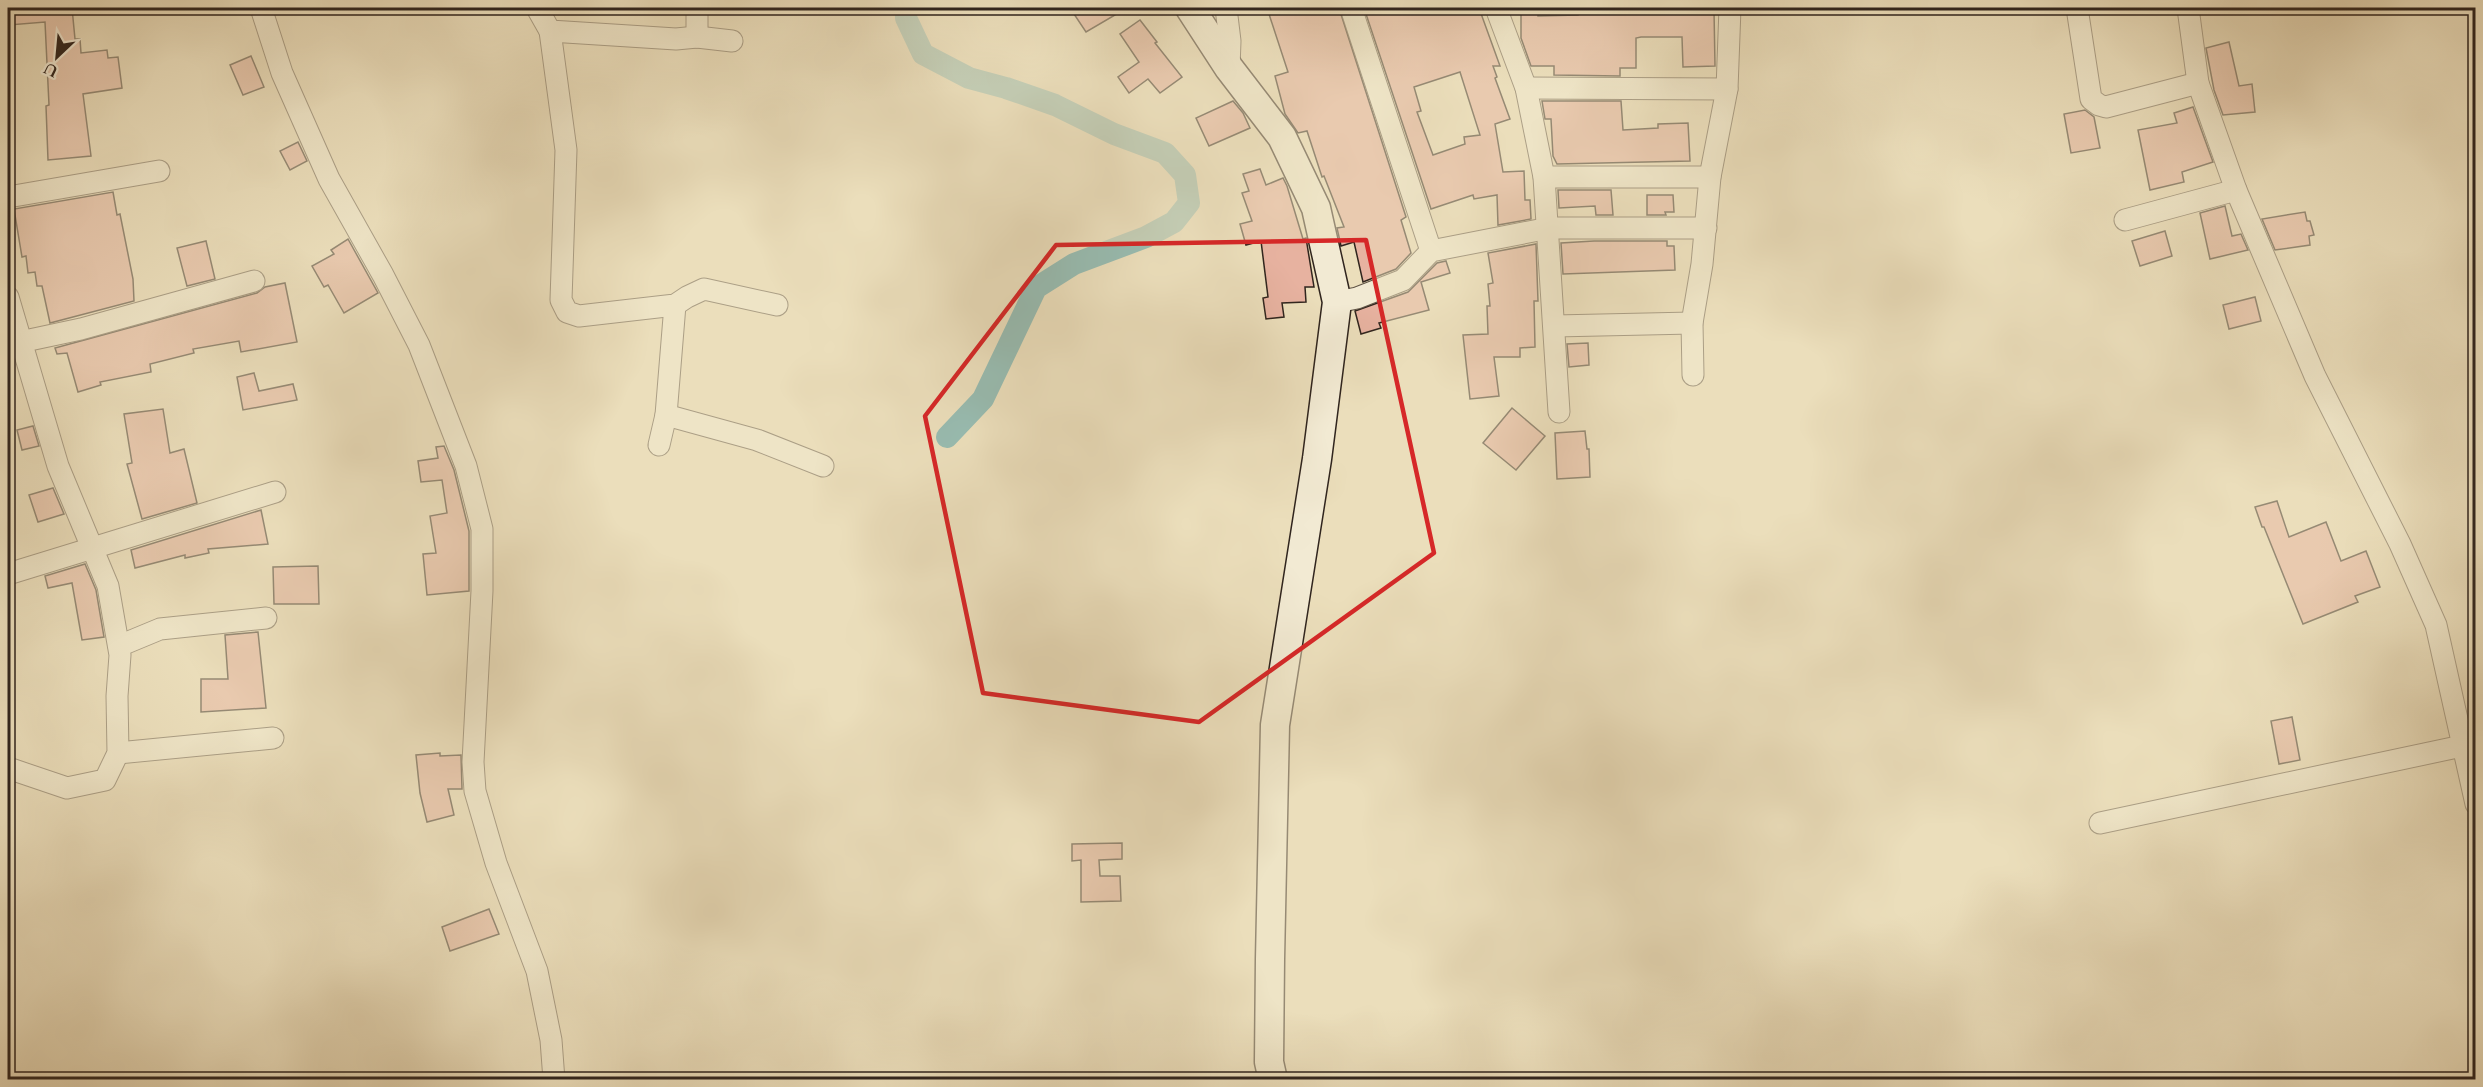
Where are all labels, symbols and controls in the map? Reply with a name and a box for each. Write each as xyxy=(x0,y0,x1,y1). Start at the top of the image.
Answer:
north arrow xyxy=(27,27,87,87)
text: U xyxy=(40,57,62,82)

